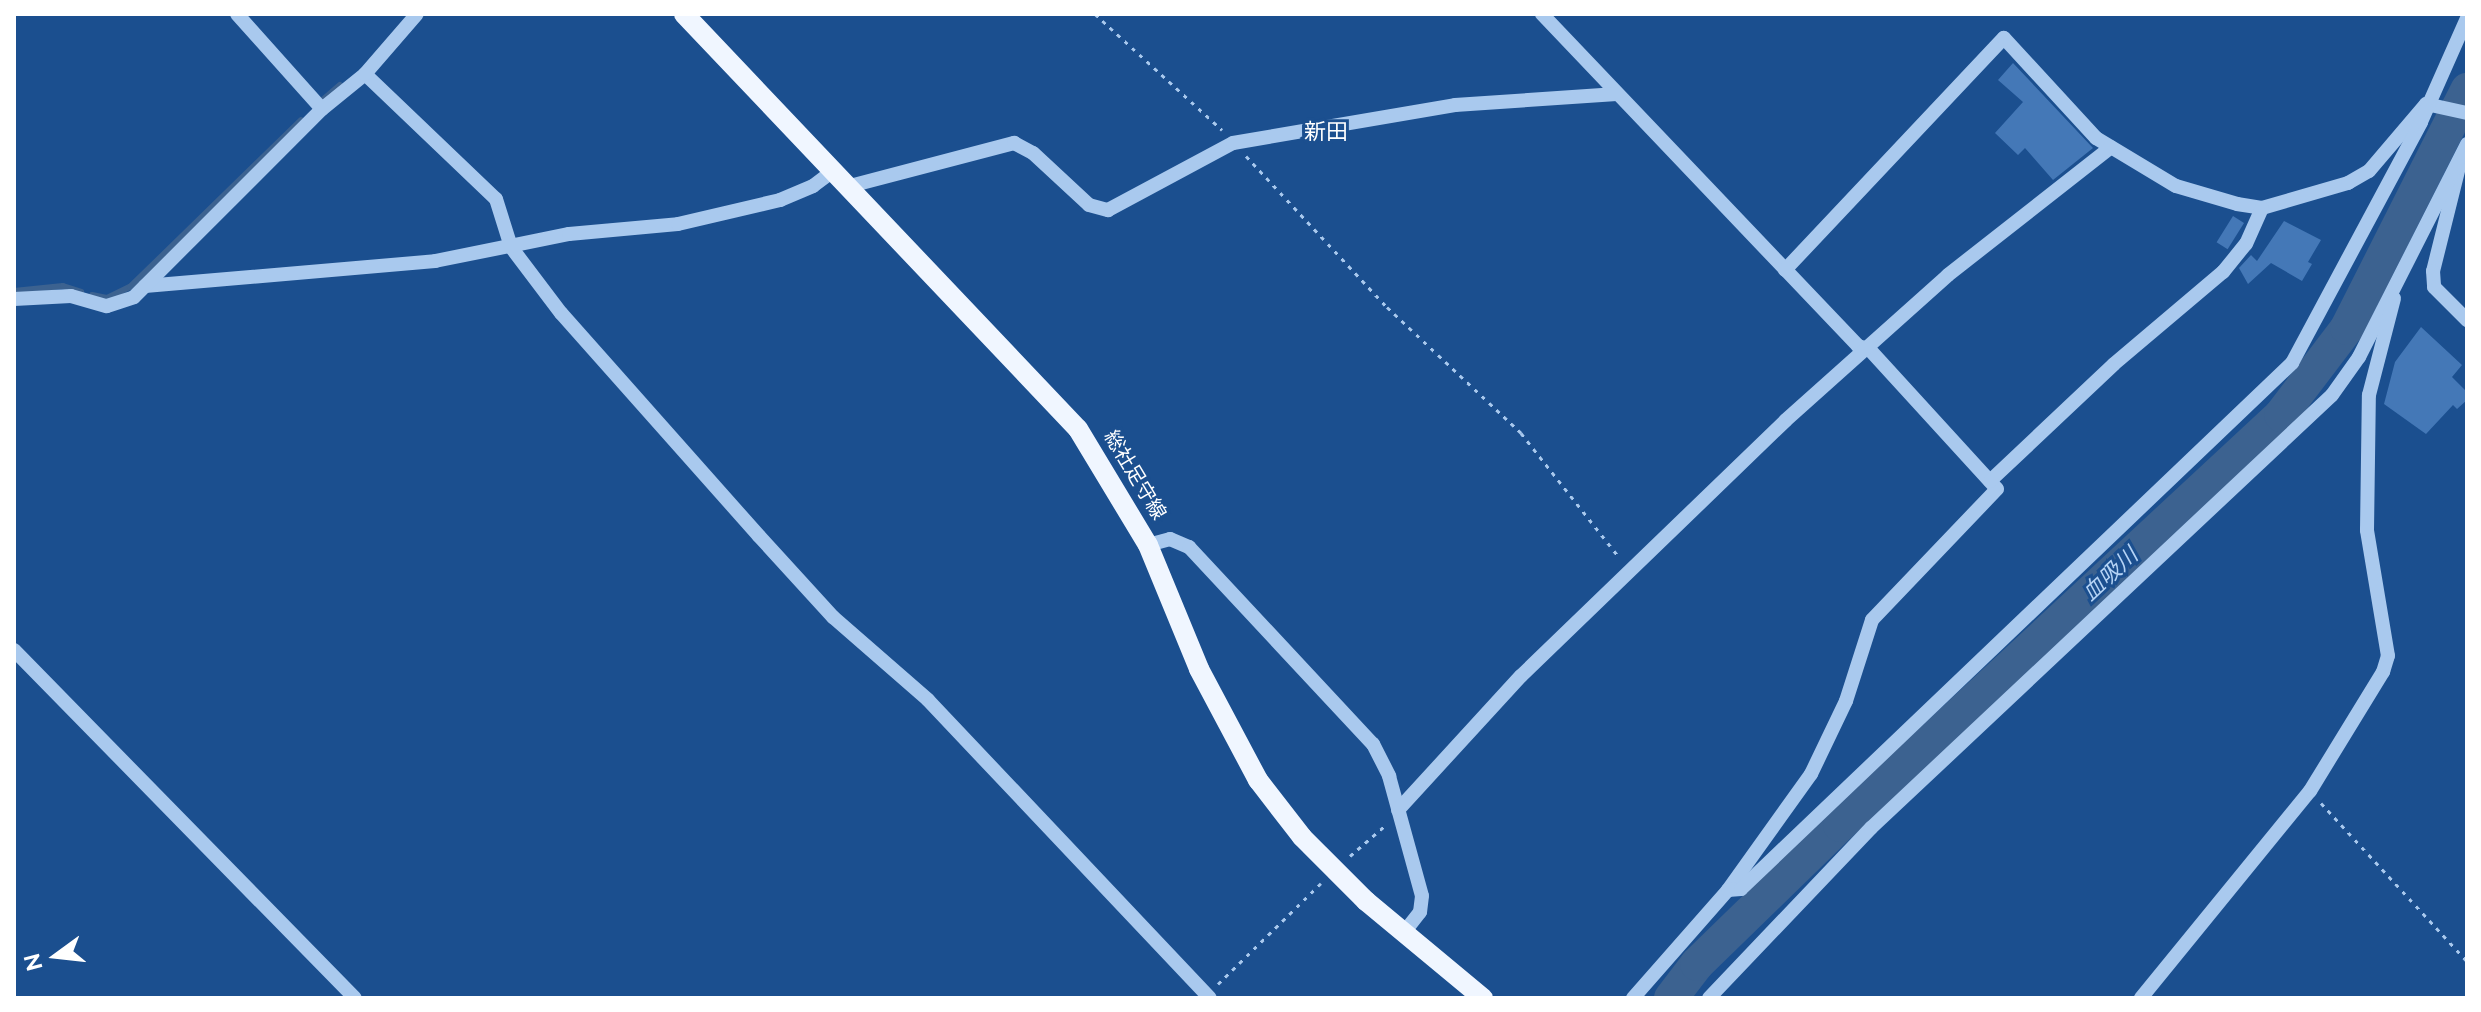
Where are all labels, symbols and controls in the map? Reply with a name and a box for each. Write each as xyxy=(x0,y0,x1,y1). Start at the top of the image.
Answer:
district label: 新田 xyxy=(1304,119,1348,145)
street label: 総社足守線 xyxy=(1099,426,1171,524)
water label: 血吸川 xyxy=(2077,542,2143,606)
north arrow xyxy=(16,916,96,996)
text: N xyxy=(18,951,48,974)

